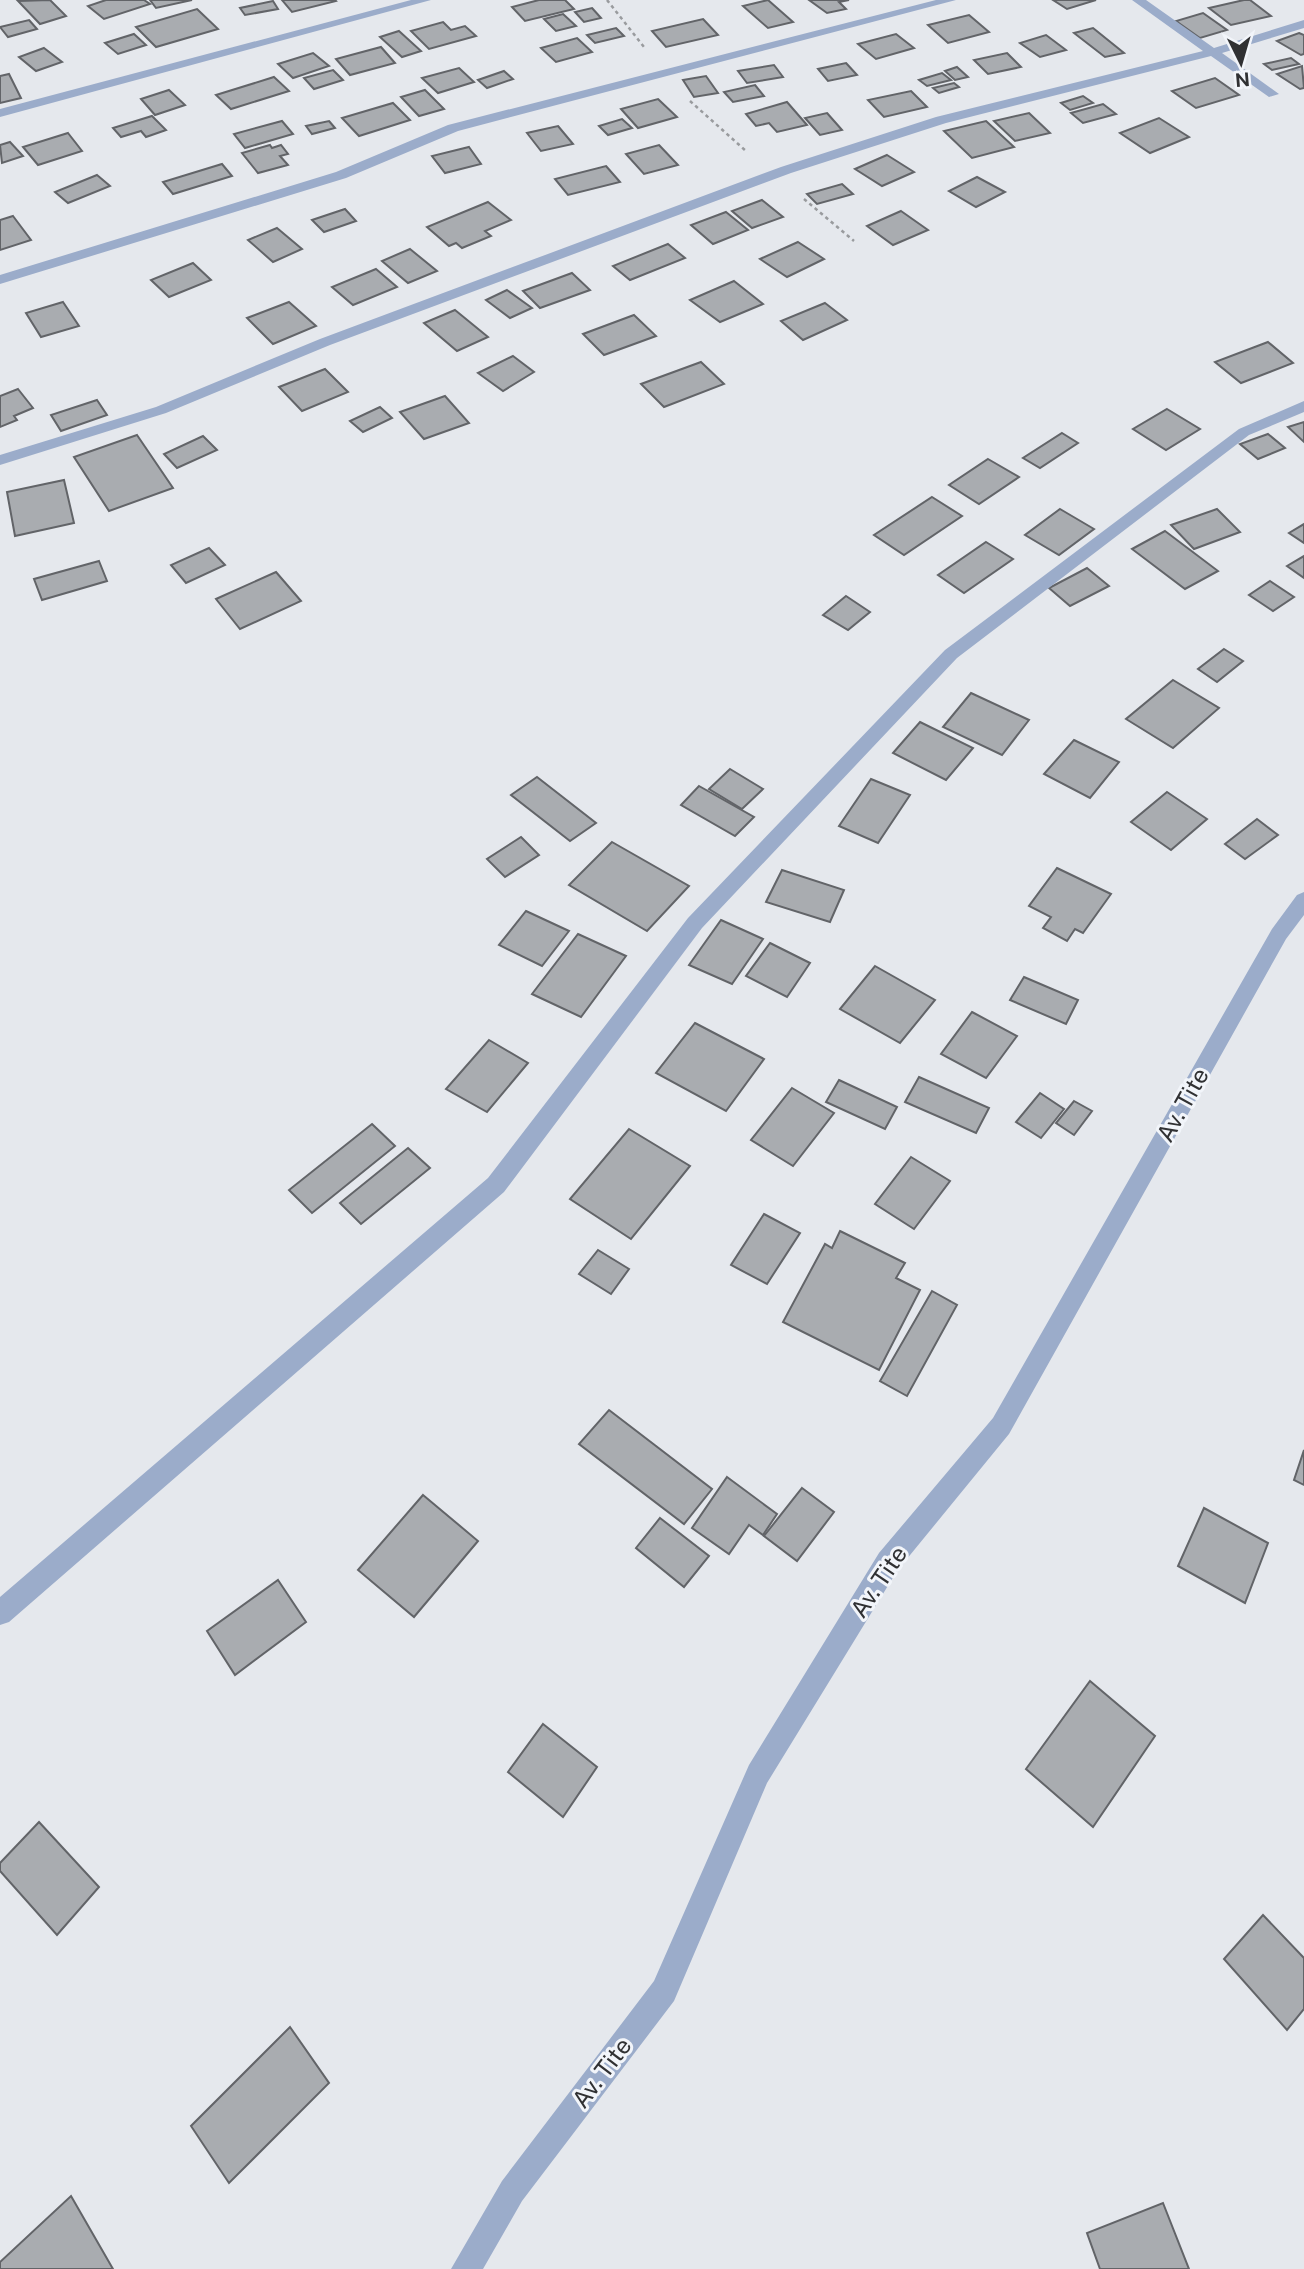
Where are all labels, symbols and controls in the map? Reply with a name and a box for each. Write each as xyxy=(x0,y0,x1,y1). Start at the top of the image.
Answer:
north arrow xyxy=(1206,28,1276,98)
text: N xyxy=(1234,68,1251,92)
street label: Av. Tite xyxy=(1150,1063,1214,1146)
street label: Av. Tite xyxy=(844,1540,912,1623)
street label: Av. Tite xyxy=(566,2032,637,2113)

